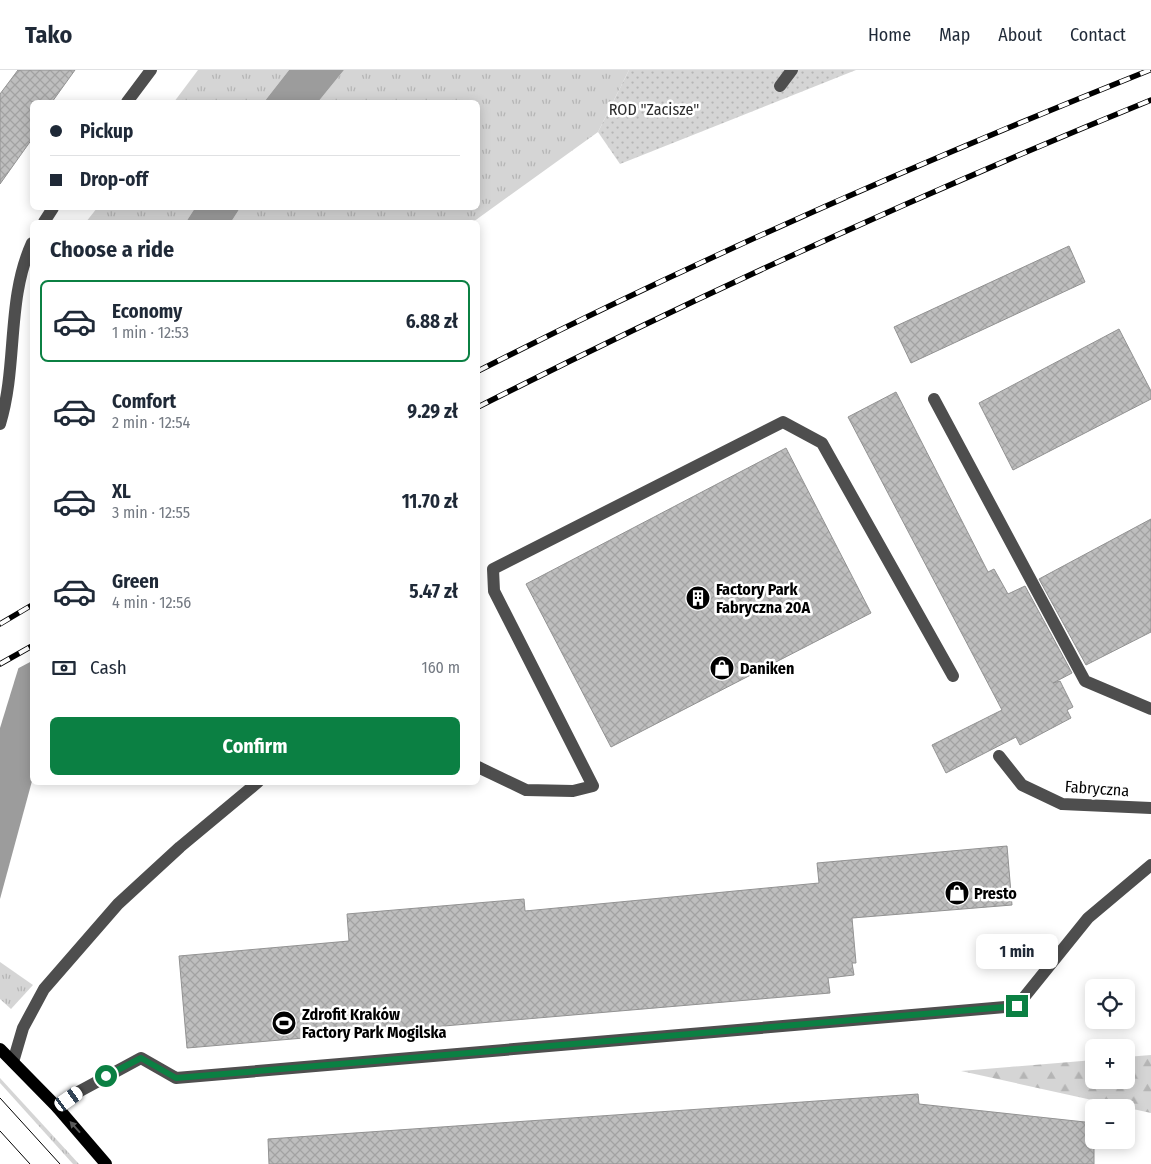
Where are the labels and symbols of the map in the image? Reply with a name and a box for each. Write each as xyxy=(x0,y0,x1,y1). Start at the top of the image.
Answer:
park label: ROD "Zacisze" xyxy=(609,100,699,119)
place label: Factory Park Fabryczna 20A xyxy=(716,580,811,617)
building icon: Factory Park Fabryczna 20A xyxy=(685,585,711,611)
shop icon: Daniken xyxy=(709,655,735,681)
place label: Daniken xyxy=(740,659,794,678)
street label: Fabryczna xyxy=(1064,777,1130,800)
shop icon: Presto xyxy=(944,880,970,906)
place label: Presto xyxy=(974,884,1017,903)
callout: 1 min xyxy=(976,934,1058,968)
route end xyxy=(1006,995,1028,1017)
place label: Zdrofit Kraków Factory Park Mogilska xyxy=(302,1005,446,1042)
sports icon: Zdrofit Kraków Factory Park Mogilska xyxy=(271,1010,297,1036)
route start xyxy=(95,1065,117,1087)
car xyxy=(52,1084,85,1114)
one-way arrow xyxy=(69,1120,80,1133)

